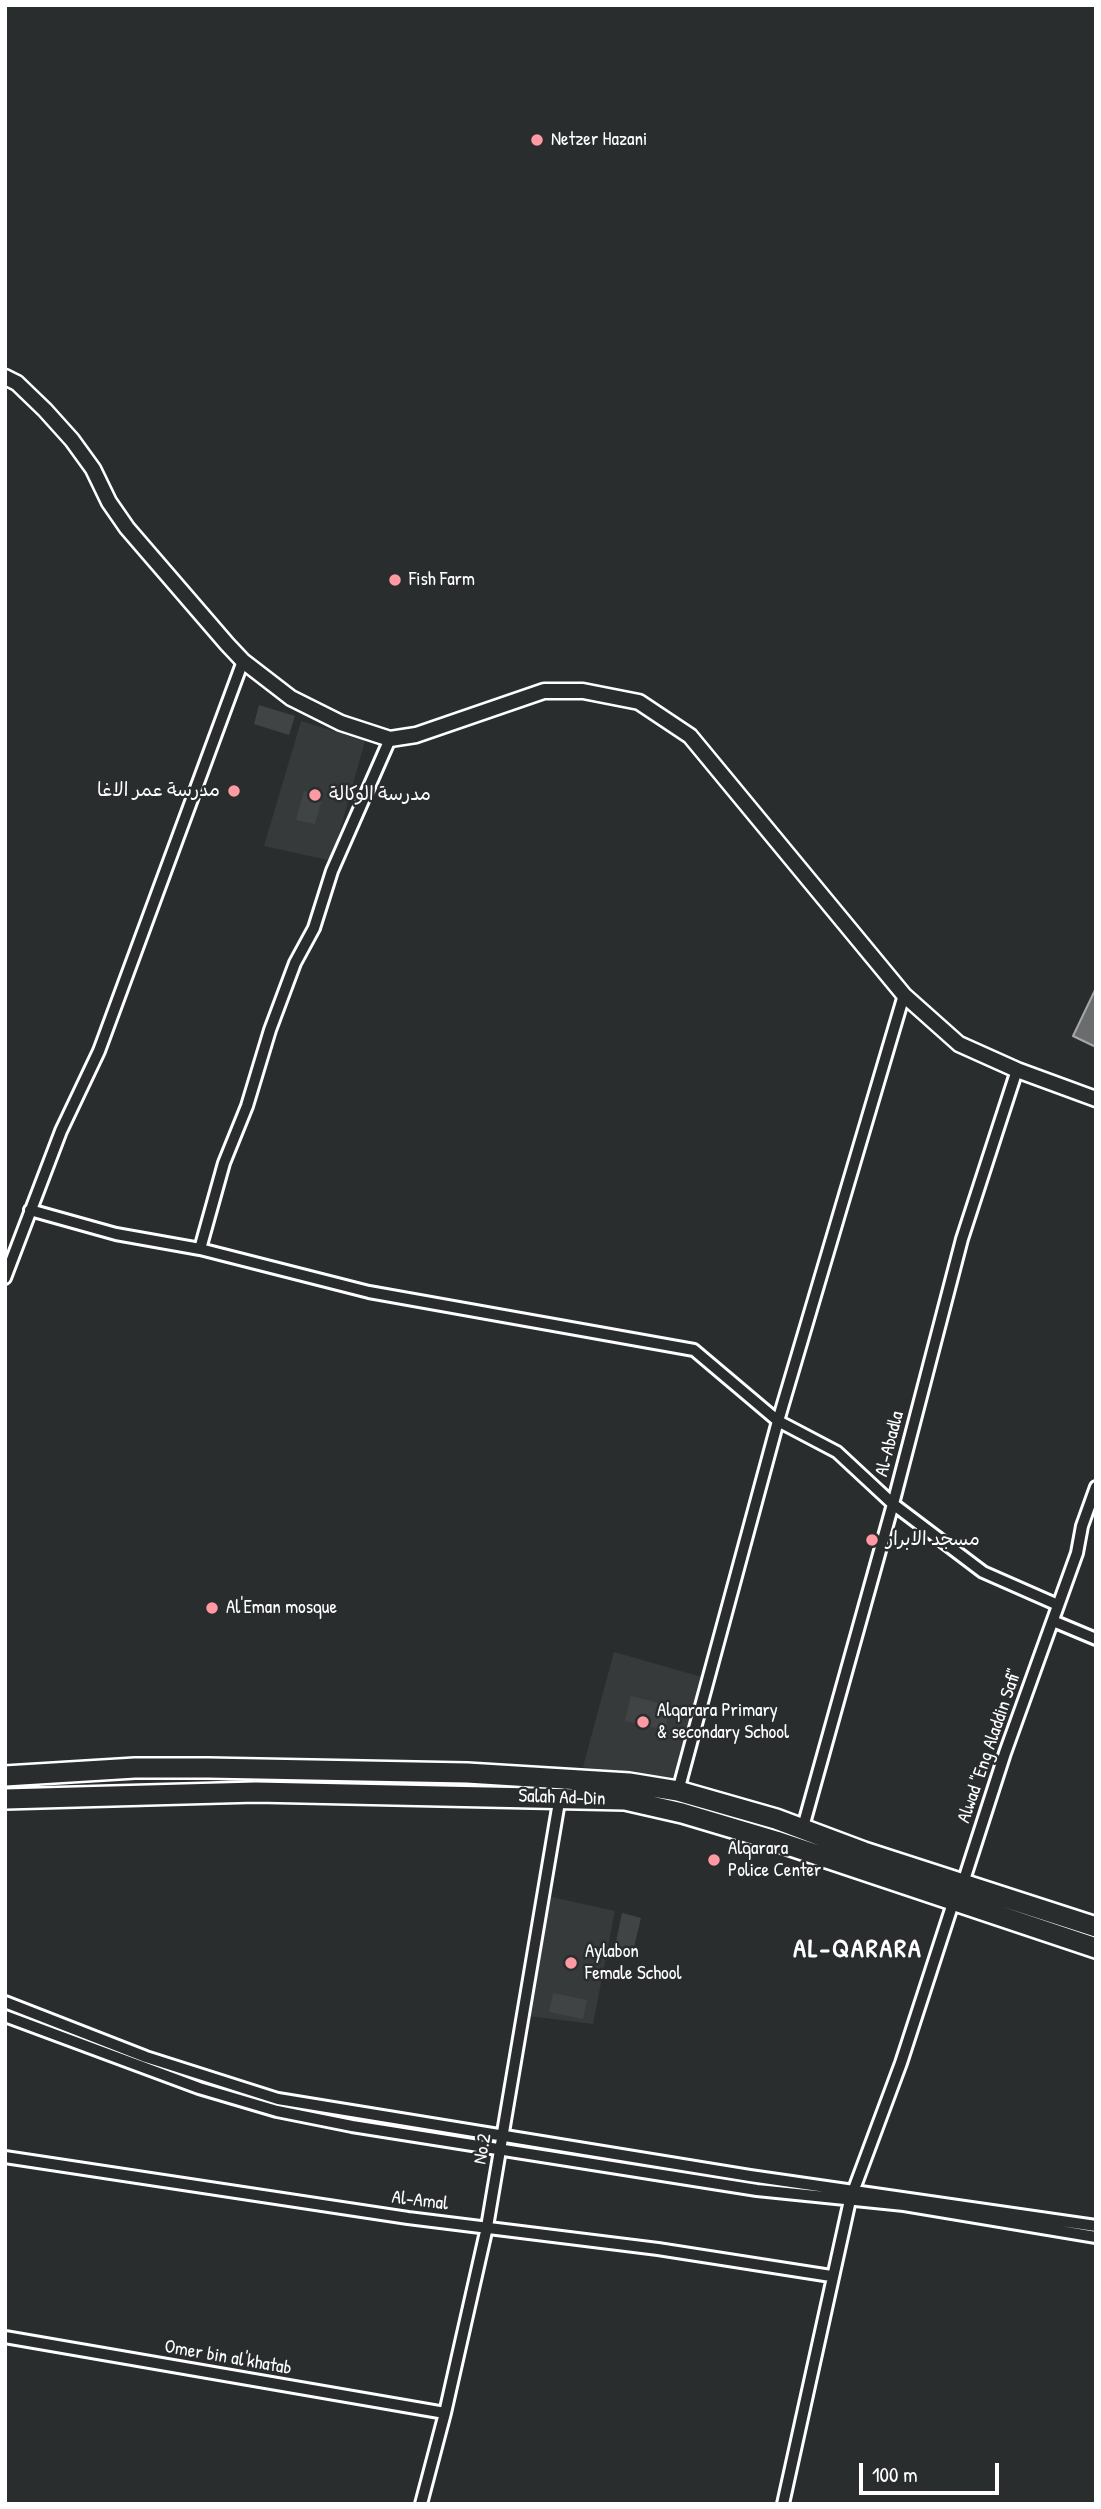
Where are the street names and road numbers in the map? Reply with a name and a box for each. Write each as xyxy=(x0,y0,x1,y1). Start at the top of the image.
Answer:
street label: Al-Abadla xyxy=(871,1409,909,1479)
street label: Alwad "Eng Aladdin Safi" xyxy=(953,1666,1027,1826)
street label: Salah Ad-Din xyxy=(518,1785,606,1811)
street label: No.2 xyxy=(469,2132,497,2166)
street label: Al-Amal xyxy=(390,2186,450,2216)
street label: Omer bin al'khatab xyxy=(163,2336,293,2380)

